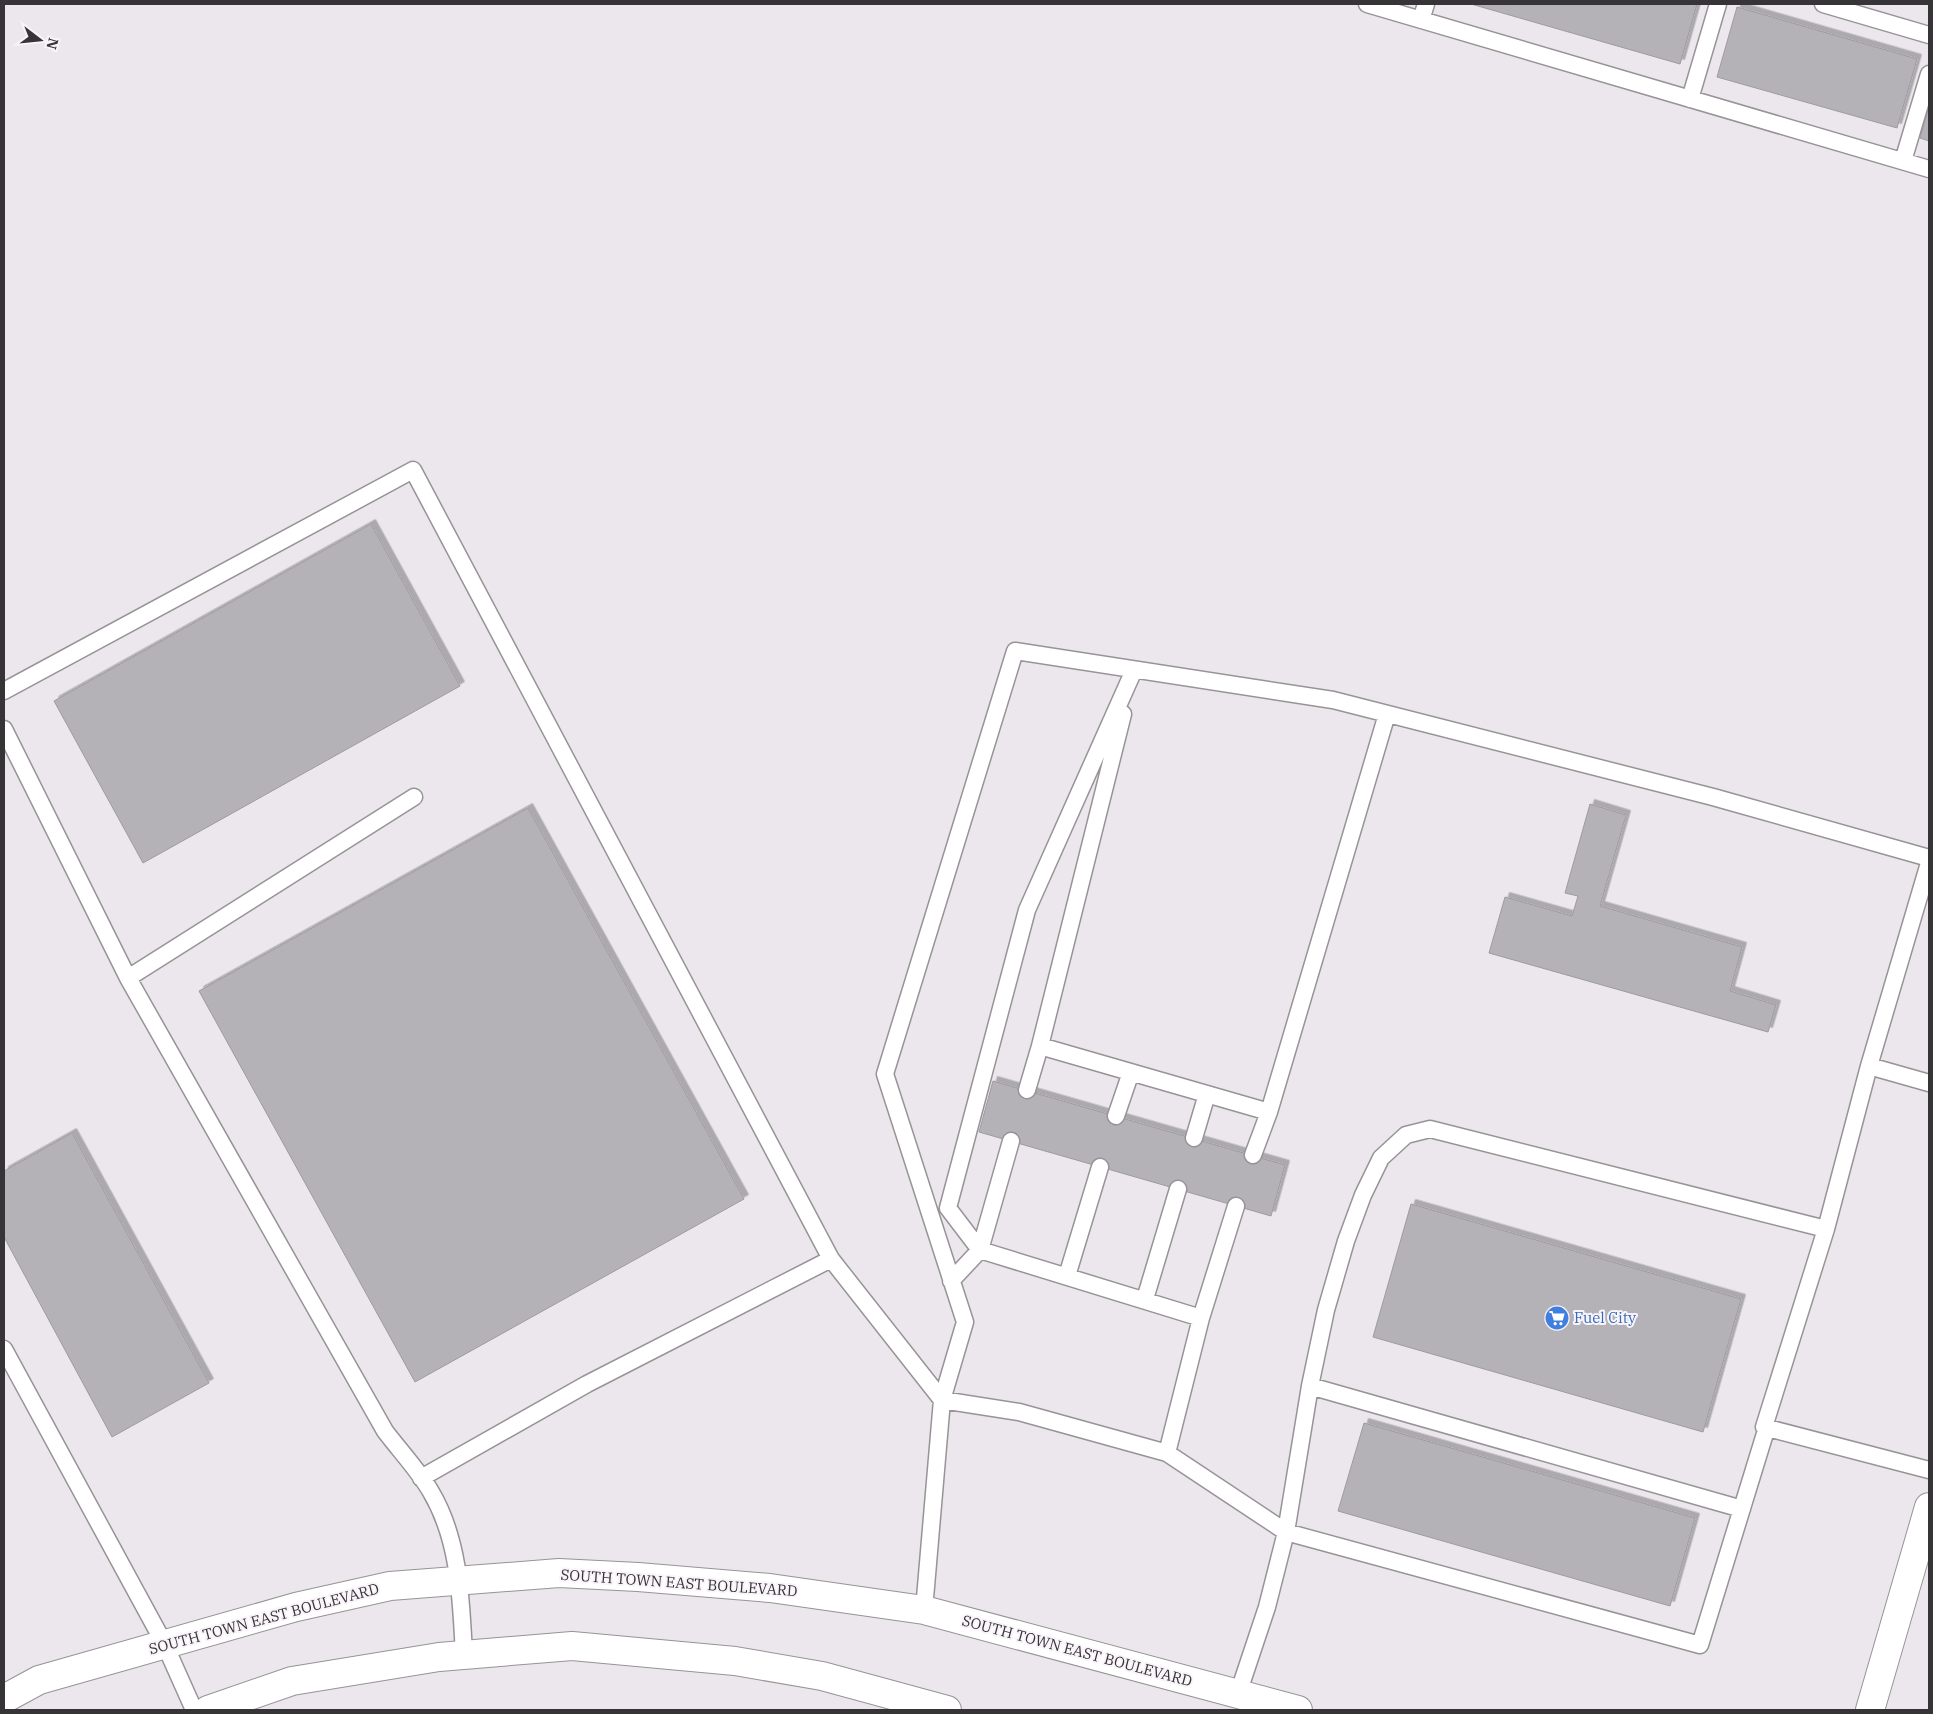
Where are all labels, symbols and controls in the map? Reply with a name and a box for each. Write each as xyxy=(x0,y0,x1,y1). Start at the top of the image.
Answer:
north arrow xyxy=(15,15,65,65)
text: N xyxy=(42,36,63,51)
supermarket icon: Fuel City xyxy=(1544,1305,1570,1331)
place label: Fuel City xyxy=(1574,1308,1636,1327)
street label: SOUTH TOWN EAST BOULEVARD xyxy=(560,1565,798,1600)
street label: SOUTH TOWN EAST BOULEVARD xyxy=(147,1579,381,1658)
street label: SOUTH TOWN EAST BOULEVARD xyxy=(960,1611,1194,1690)

